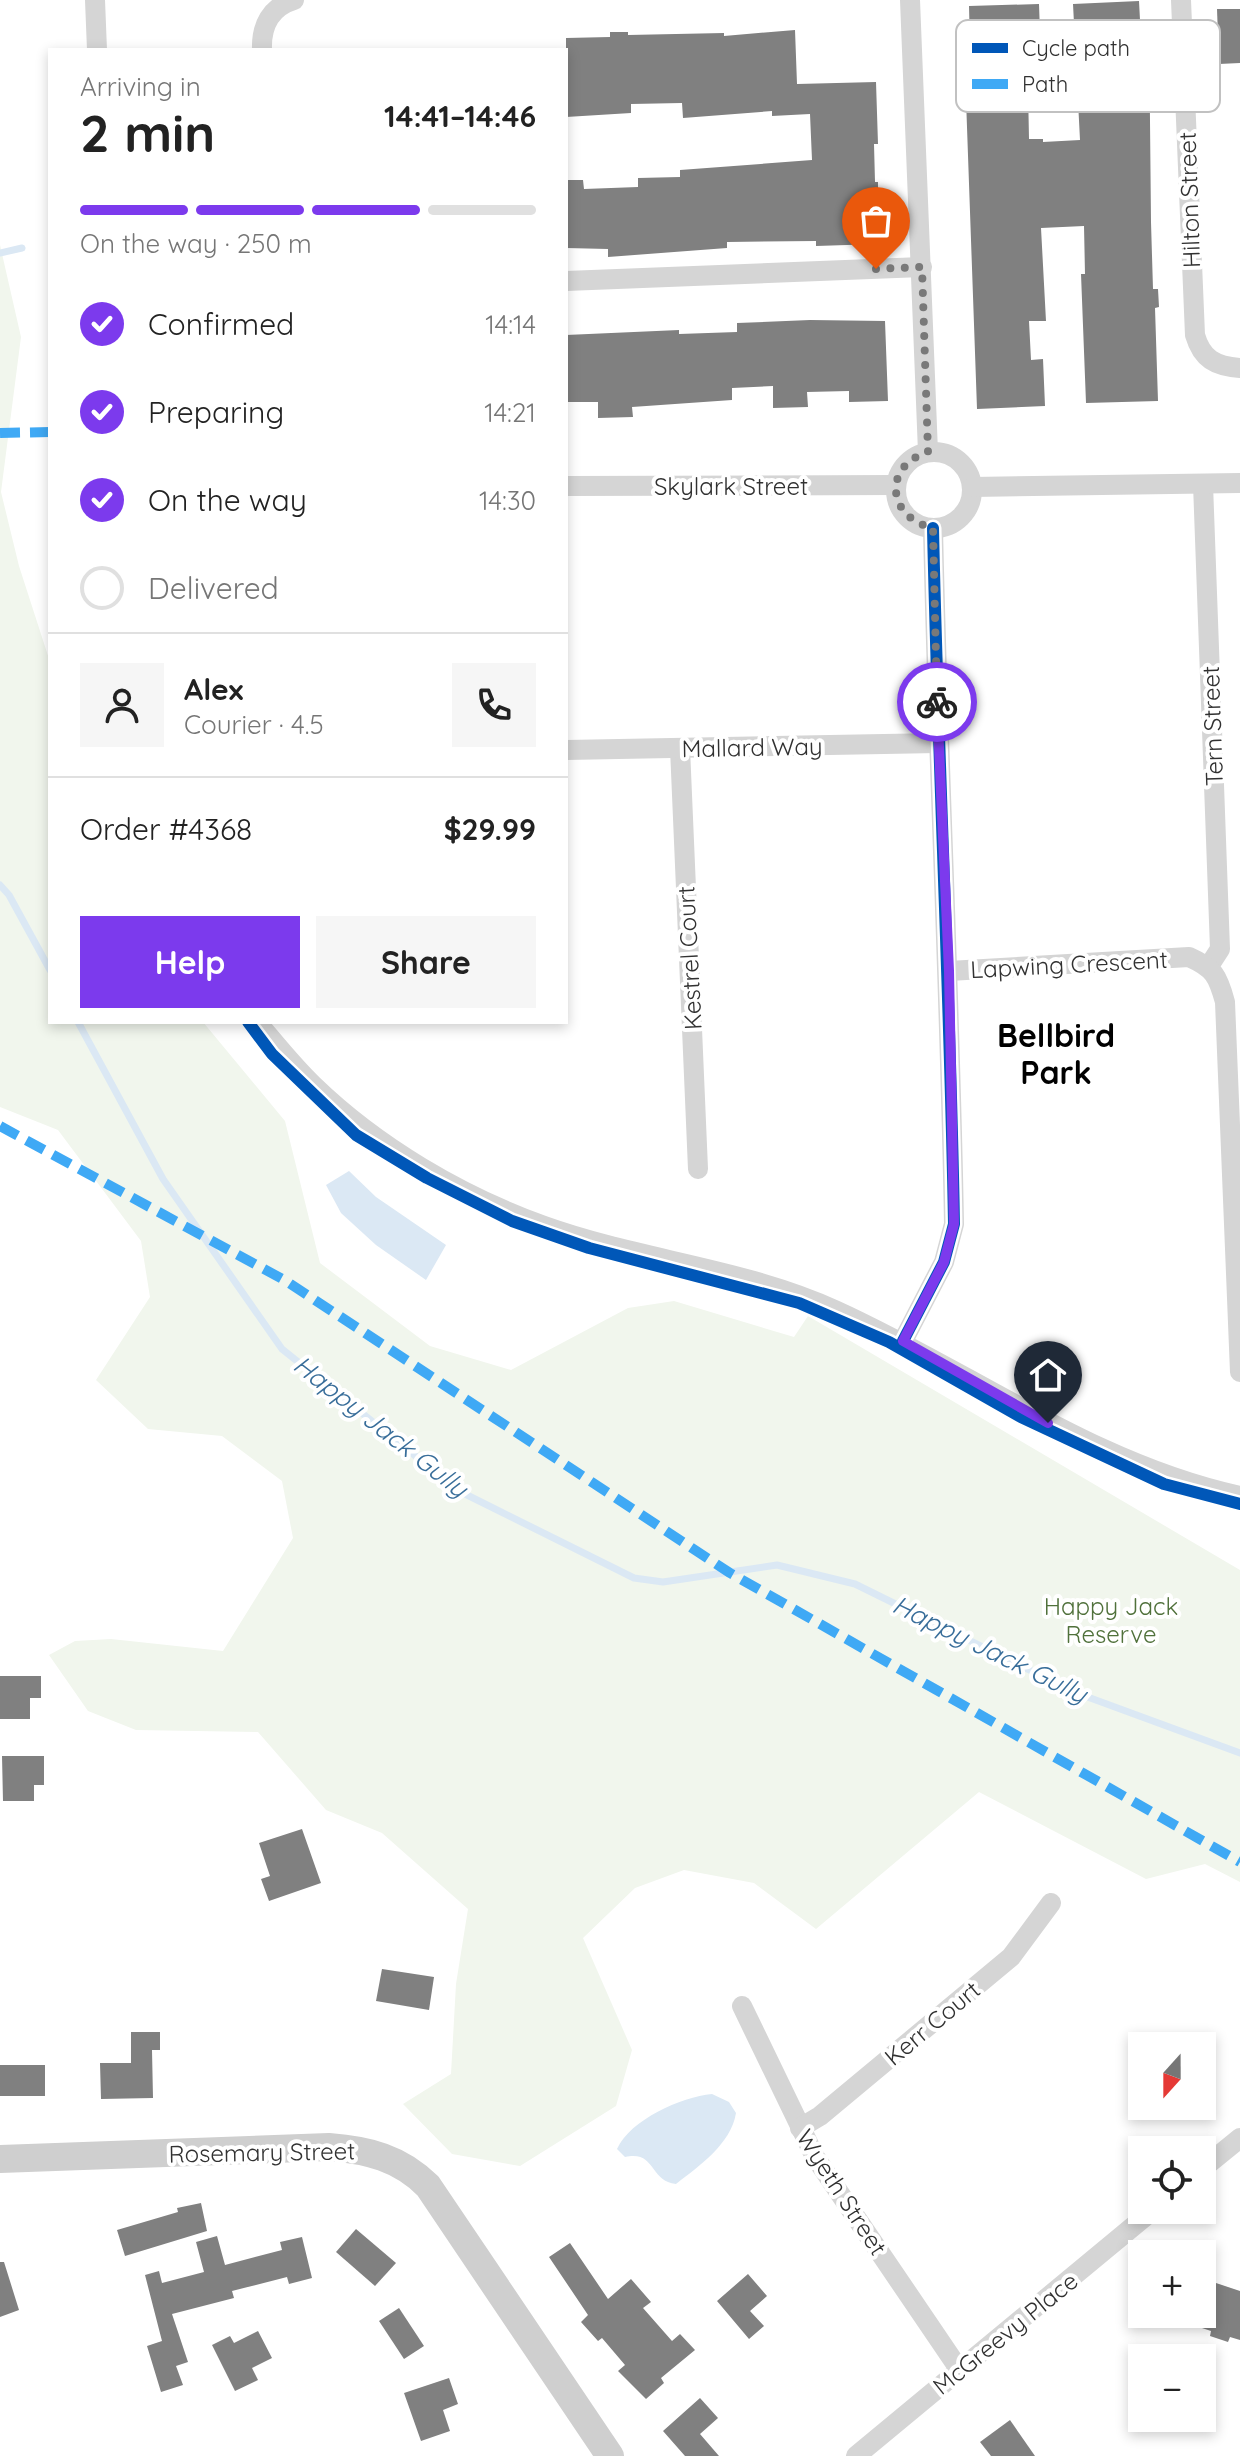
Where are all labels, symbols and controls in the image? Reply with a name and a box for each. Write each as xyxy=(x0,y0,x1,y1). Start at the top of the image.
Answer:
legend xyxy=(956,20,1220,112)
text: Cycle path xyxy=(1022,34,1130,62)
text: Arriving in xyxy=(80,70,201,103)
text: Path xyxy=(1022,70,1068,98)
text: 14:41–14:46 xyxy=(384,97,536,135)
text: 2 min xyxy=(80,100,215,165)
street label: Hilton Street xyxy=(1172,131,1206,269)
pin xyxy=(842,187,910,269)
icon: bag xyxy=(854,199,898,243)
text: On the way · 250 m xyxy=(80,227,312,260)
icon: check xyxy=(80,302,124,346)
text: Confirmed xyxy=(148,305,294,343)
text: 14:14 xyxy=(485,308,536,341)
icon: check xyxy=(80,390,124,434)
text: Preparing xyxy=(148,393,284,431)
text: 14:21 xyxy=(484,396,536,429)
street label: Skylark Street xyxy=(654,471,808,501)
icon: check xyxy=(80,478,124,522)
text: On the way xyxy=(148,481,307,519)
text: 14:30 xyxy=(479,484,536,517)
text: Delivered xyxy=(148,569,279,607)
courier xyxy=(897,662,977,742)
button: person xyxy=(80,663,164,747)
button: phone xyxy=(452,663,536,747)
street label: Tern Street xyxy=(1195,665,1229,787)
text: Alex xyxy=(184,670,243,708)
icon: bike xyxy=(915,680,959,724)
text: Courier · 4.5 xyxy=(184,708,324,741)
street label: Mallard Way xyxy=(681,731,823,763)
text: Order #4368 xyxy=(80,810,252,848)
text: $29.99 xyxy=(444,810,536,848)
street label: Kestrel Court xyxy=(670,885,708,1031)
button: Help xyxy=(80,916,300,1008)
button: Share xyxy=(316,916,536,1008)
street label: Lapwing Crescent xyxy=(970,944,1168,984)
district label: Bellbird Park xyxy=(997,1015,1115,1092)
pin xyxy=(1014,1341,1082,1423)
water label: Happy Jack Gully xyxy=(287,1348,476,1505)
icon: home xyxy=(1026,1353,1070,1397)
water label: Happy Jack Gully xyxy=(887,1588,1094,1711)
park label: Happy Jack Reserve xyxy=(1044,1591,1178,1649)
street label: Kerr Court xyxy=(878,1974,986,2072)
north arrow xyxy=(1128,2032,1216,2120)
map controls xyxy=(1128,2032,1216,2432)
street label: Wyeth Street xyxy=(790,2123,894,2261)
street label: Rosemary Street xyxy=(168,2135,356,2169)
button: locate xyxy=(1128,2136,1216,2224)
button: + xyxy=(1128,2240,1216,2328)
street label: McGreevy Place xyxy=(926,2265,1084,2401)
button: − xyxy=(1128,2344,1216,2432)

